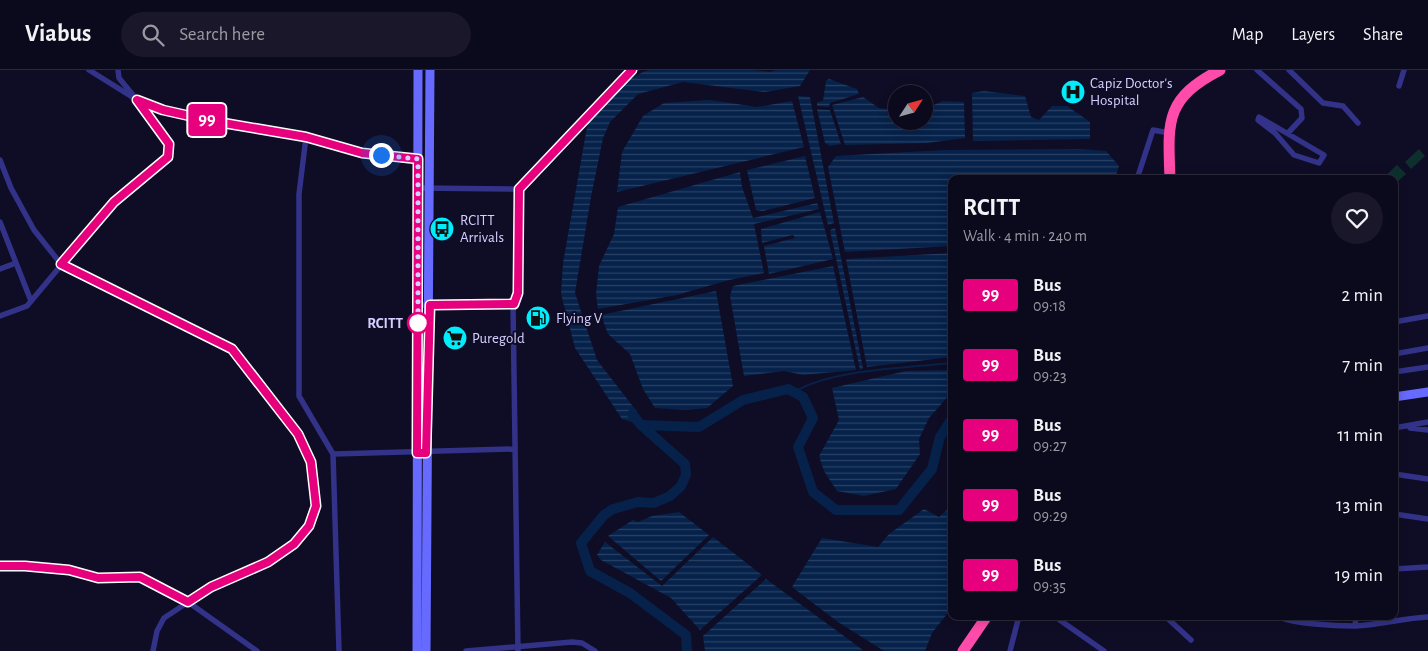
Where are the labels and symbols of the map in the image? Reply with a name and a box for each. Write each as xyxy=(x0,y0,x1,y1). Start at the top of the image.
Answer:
place label: Capiz Doctor's Hospital xyxy=(1090,76,1172,108)
hospital icon: Capiz Doctor's Hospital xyxy=(1060,79,1086,105)
north arrow xyxy=(888,85,932,130)
line badge: 99 xyxy=(184,104,230,136)
your location xyxy=(369,143,394,168)
place label: RCITT Arrivals xyxy=(460,213,504,245)
bus stop icon: RCITT Arrivals xyxy=(429,216,455,242)
fuel station icon: Flying V xyxy=(525,305,551,331)
place label: Flying V xyxy=(556,311,603,326)
marker: RCITT xyxy=(407,312,429,334)
place label: RCITT xyxy=(367,316,403,331)
supermarket icon: Puregold xyxy=(442,325,468,351)
place label: Puregold xyxy=(472,331,525,346)

